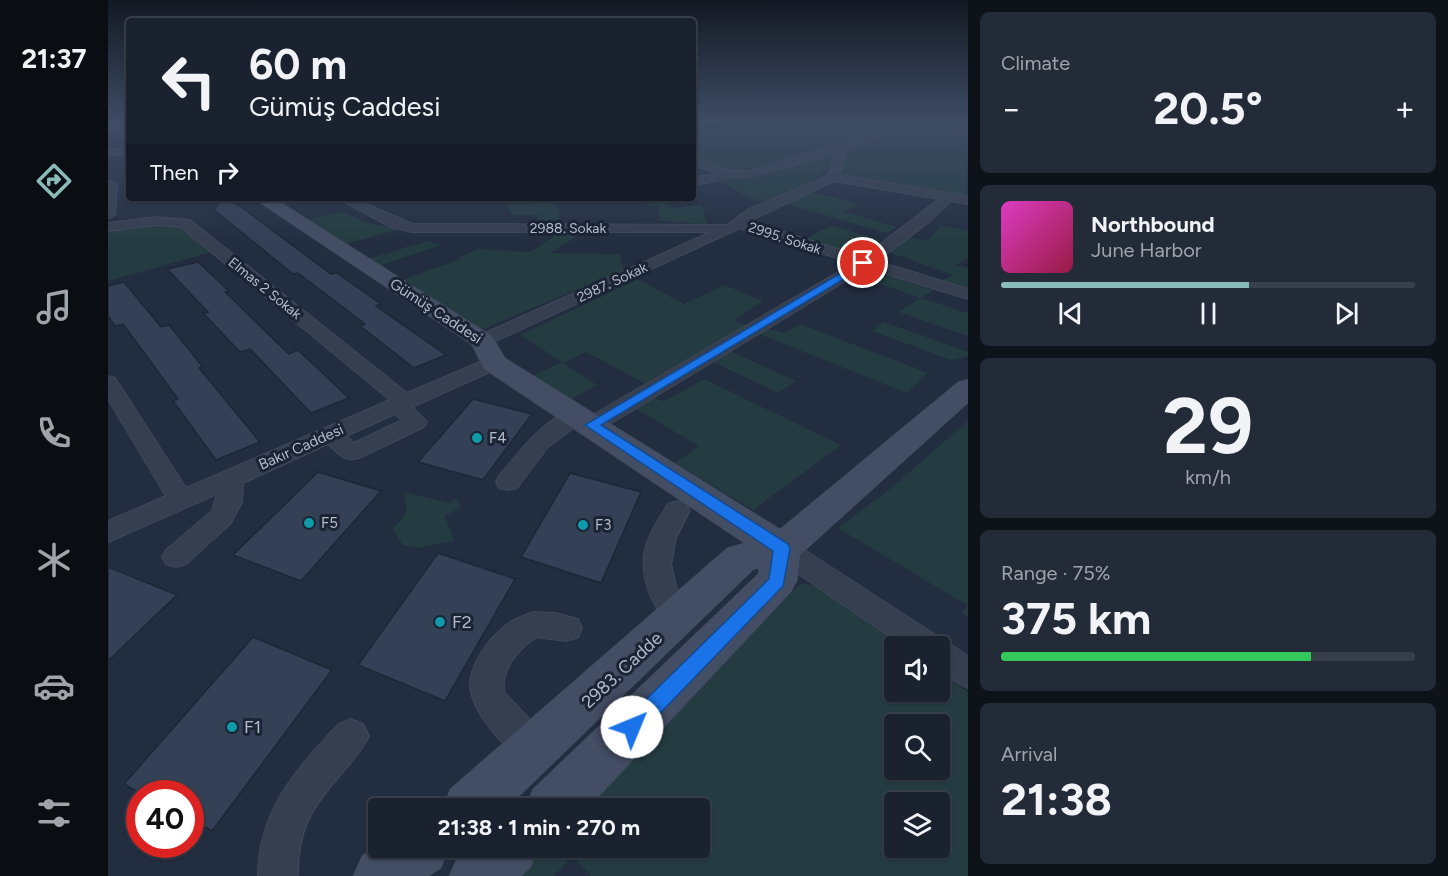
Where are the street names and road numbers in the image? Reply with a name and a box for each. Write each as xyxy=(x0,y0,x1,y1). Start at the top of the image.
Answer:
street label: 2995. Sokak xyxy=(746,219,824,258)
street label: 2988. Sokak xyxy=(530,220,607,237)
street label: Elmas 2 Sokak xyxy=(225,254,305,323)
street label: 2987. Sokak xyxy=(574,259,650,306)
street label: Gümüş Caddesi xyxy=(386,274,486,348)
street label: Bakır Caddesi xyxy=(256,420,346,474)
street label: 2983. Cadde xyxy=(577,627,667,713)

